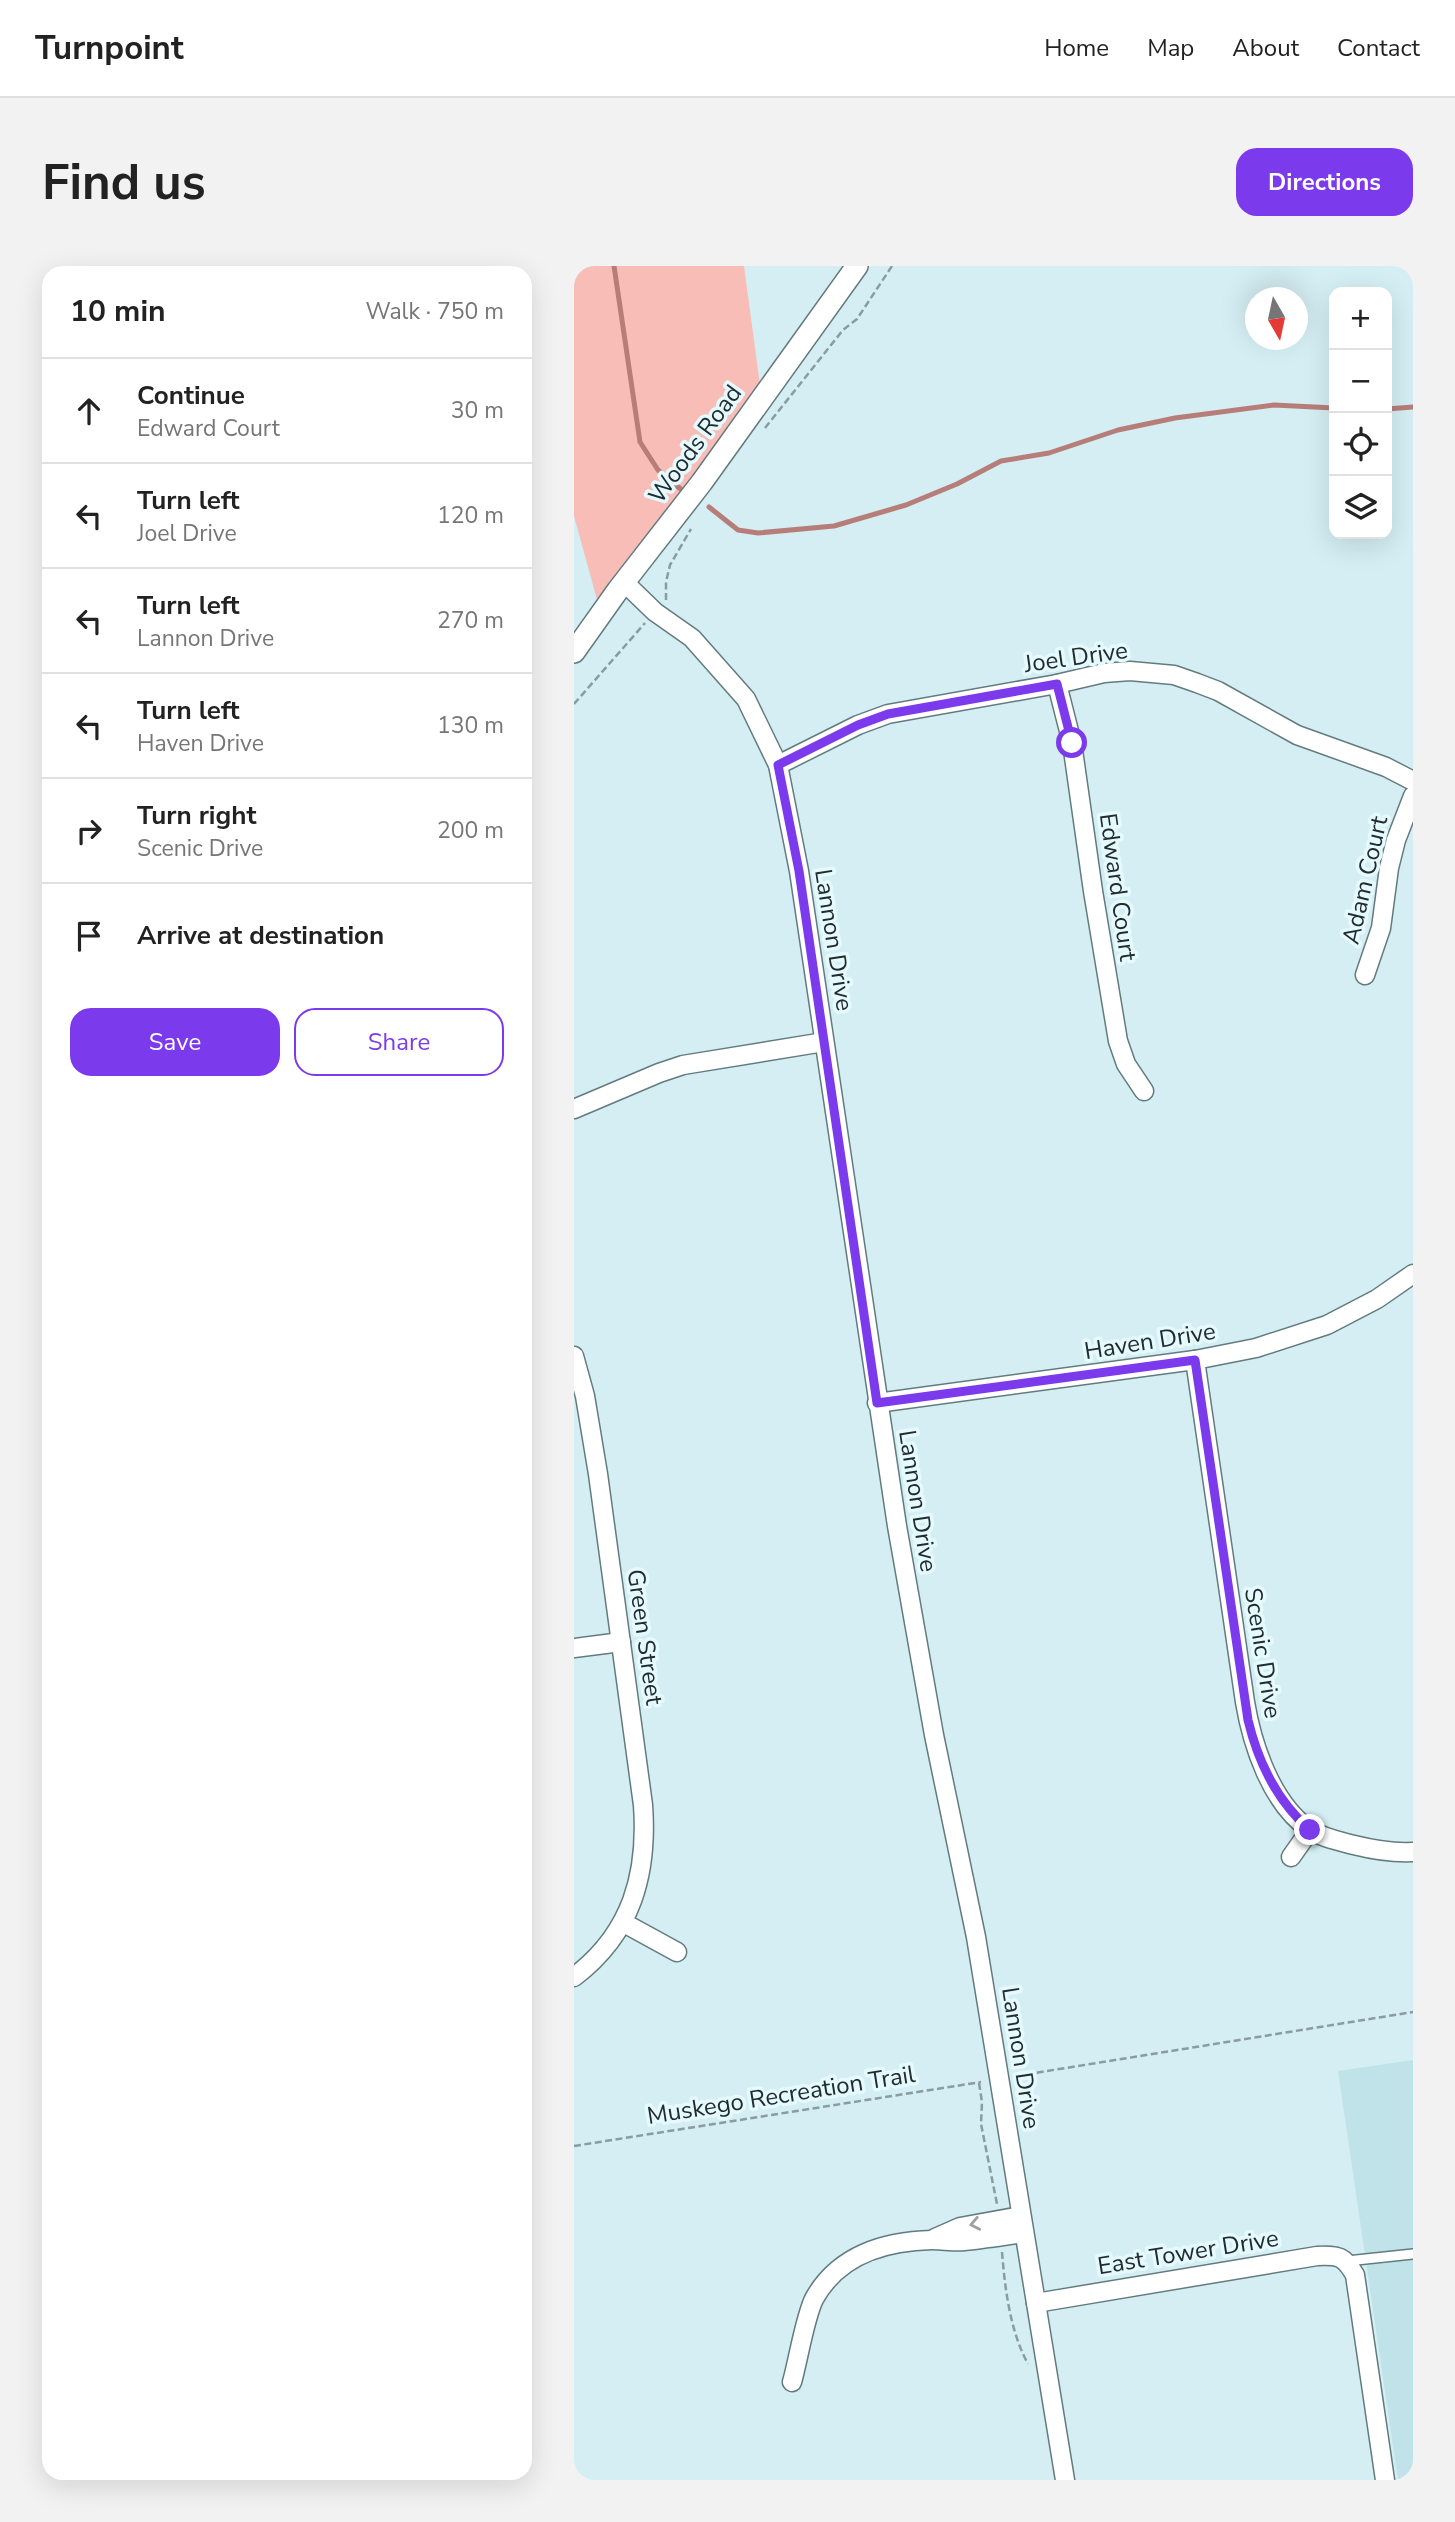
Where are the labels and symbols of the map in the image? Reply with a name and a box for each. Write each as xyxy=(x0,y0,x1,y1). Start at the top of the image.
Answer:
north arrow xyxy=(1245,287,1308,350)
street label: Woods Road xyxy=(641,378,749,510)
street label: Joel Drive xyxy=(1021,634,1130,680)
route start xyxy=(1056,727,1087,758)
street label: Edward Court xyxy=(1092,811,1144,964)
street label: Adam Court xyxy=(1335,812,1395,947)
street label: Lannon Drive xyxy=(807,867,861,1013)
street label: Haven Drive xyxy=(1082,1315,1218,1367)
street label: Lannon Drive xyxy=(891,1428,945,1574)
street label: Green Street xyxy=(620,1567,670,1707)
street label: Scenic Drive xyxy=(1237,1585,1289,1721)
route end xyxy=(1294,1814,1325,1845)
street label: Lannon Drive xyxy=(994,1985,1048,2131)
street label: Muskego Recreation Trail xyxy=(645,2058,917,2132)
one-way arrow xyxy=(969,2216,981,2231)
street label: East Tower Drive xyxy=(1095,2222,1281,2282)

